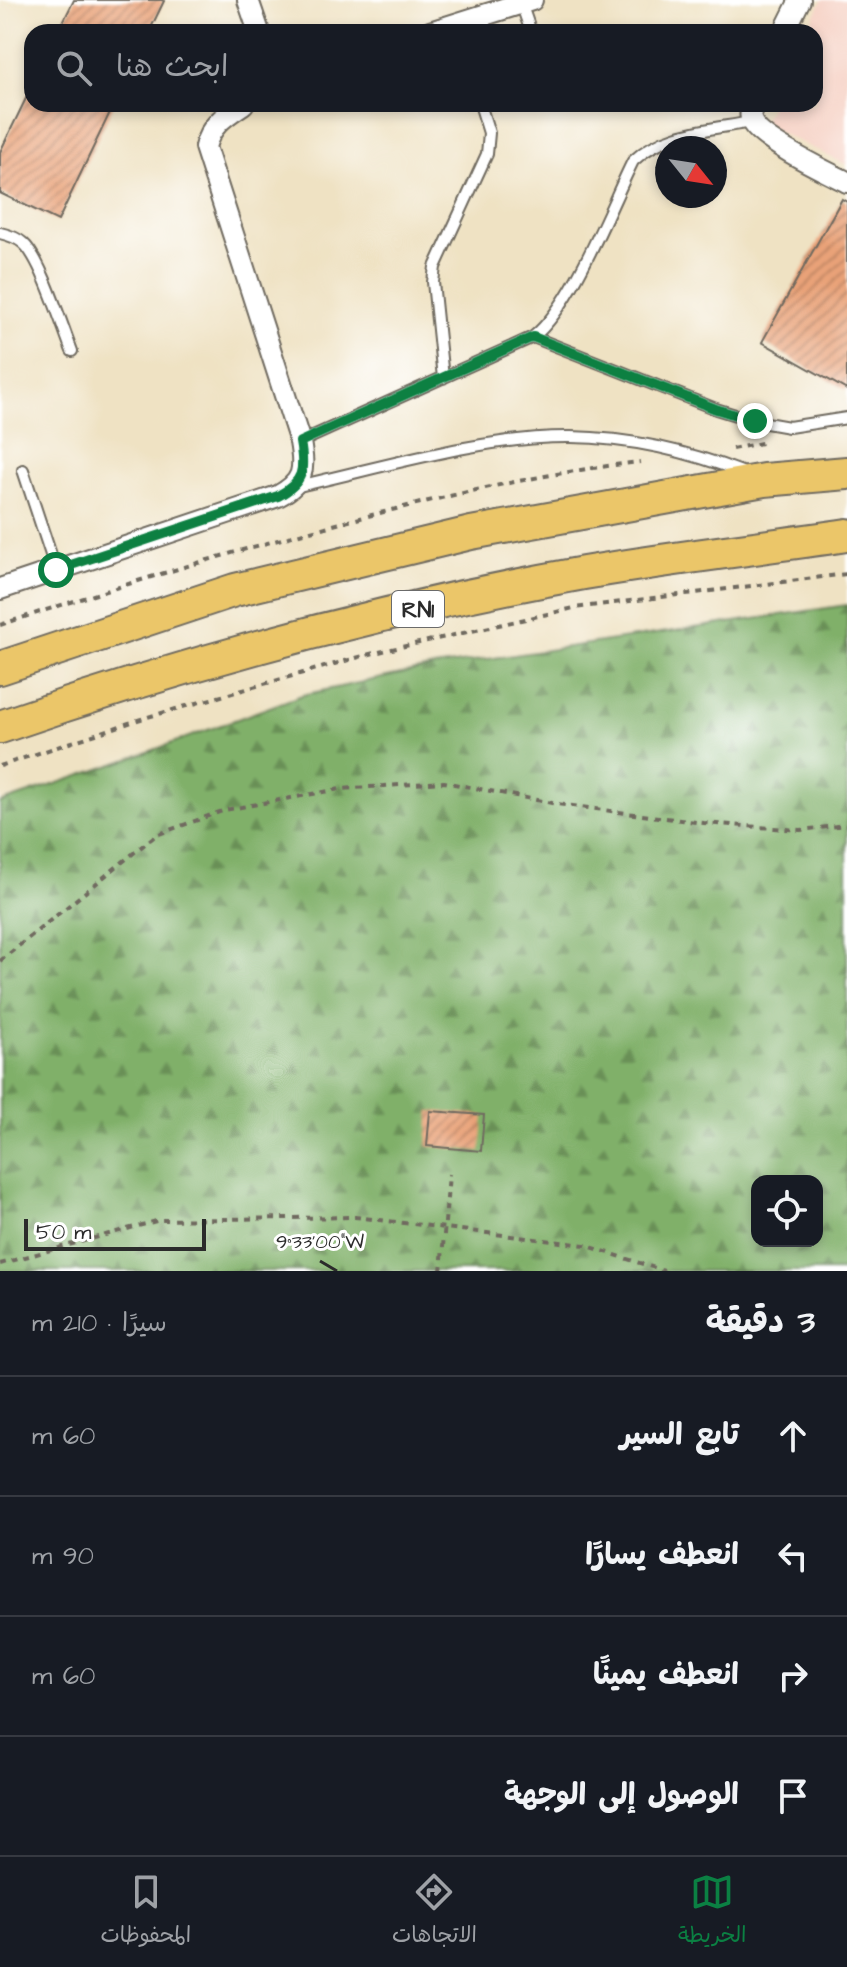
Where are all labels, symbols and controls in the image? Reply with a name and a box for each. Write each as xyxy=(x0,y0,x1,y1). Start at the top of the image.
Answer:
search box xyxy=(24,24,823,112)
icon: search xyxy=(52,46,96,90)
text: ابحث هنا xyxy=(116,46,228,88)
north arrow xyxy=(655,136,727,208)
route end xyxy=(737,403,773,439)
route start xyxy=(38,552,74,588)
road number: RN1 xyxy=(392,591,444,627)
map controls xyxy=(751,1175,823,1247)
button: locate xyxy=(751,1175,823,1247)
scale bar xyxy=(24,1215,206,1251)
text: 50 m xyxy=(36,1217,91,1248)
text: 9°33'00"W xyxy=(276,1228,364,1256)
text: 3 دقيقة xyxy=(706,1298,815,1346)
text: سيرًا · 210 m xyxy=(32,1305,167,1341)
text: تابع السير xyxy=(620,1414,739,1456)
icon: ahead xyxy=(771,1414,815,1458)
text: 60 m xyxy=(32,1418,95,1454)
text: انعطف يسارًا xyxy=(585,1534,739,1576)
icon: left xyxy=(771,1534,815,1578)
text: 90 m xyxy=(32,1538,94,1574)
text: انعطف يمينًا xyxy=(593,1654,739,1696)
icon: right xyxy=(771,1654,815,1698)
text: 60 m xyxy=(32,1658,95,1694)
text: الوصول إلى الوجهة xyxy=(504,1774,739,1816)
icon: arrive xyxy=(771,1774,815,1818)
tab: المحفوظات xyxy=(100,1870,191,1954)
tab: الاتجاهات xyxy=(392,1870,477,1954)
tab: الخريطة xyxy=(678,1870,747,1954)

